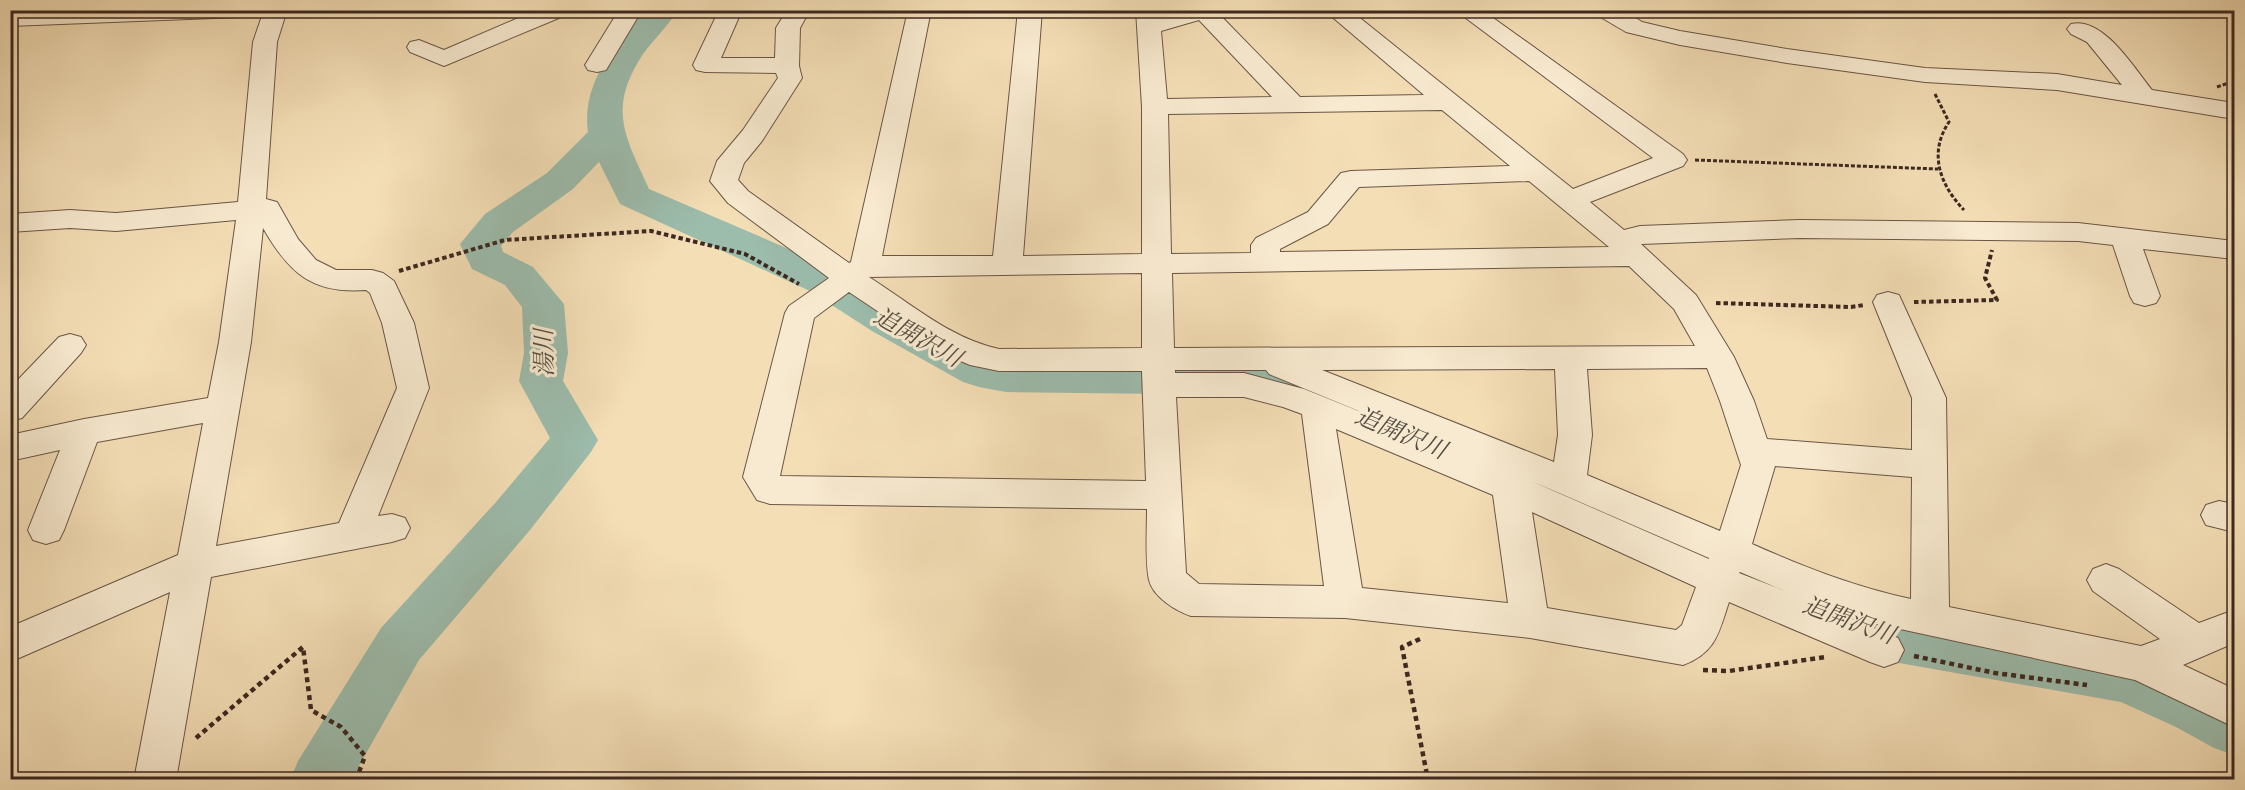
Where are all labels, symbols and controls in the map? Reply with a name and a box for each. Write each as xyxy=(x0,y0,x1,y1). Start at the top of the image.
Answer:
water label: 追開沢川 xyxy=(868,301,970,376)
water label: 湯川 xyxy=(529,326,560,377)
water label: 追開沢川 xyxy=(1351,400,1454,468)
water label: 追開沢川 xyxy=(1798,589,1902,652)

